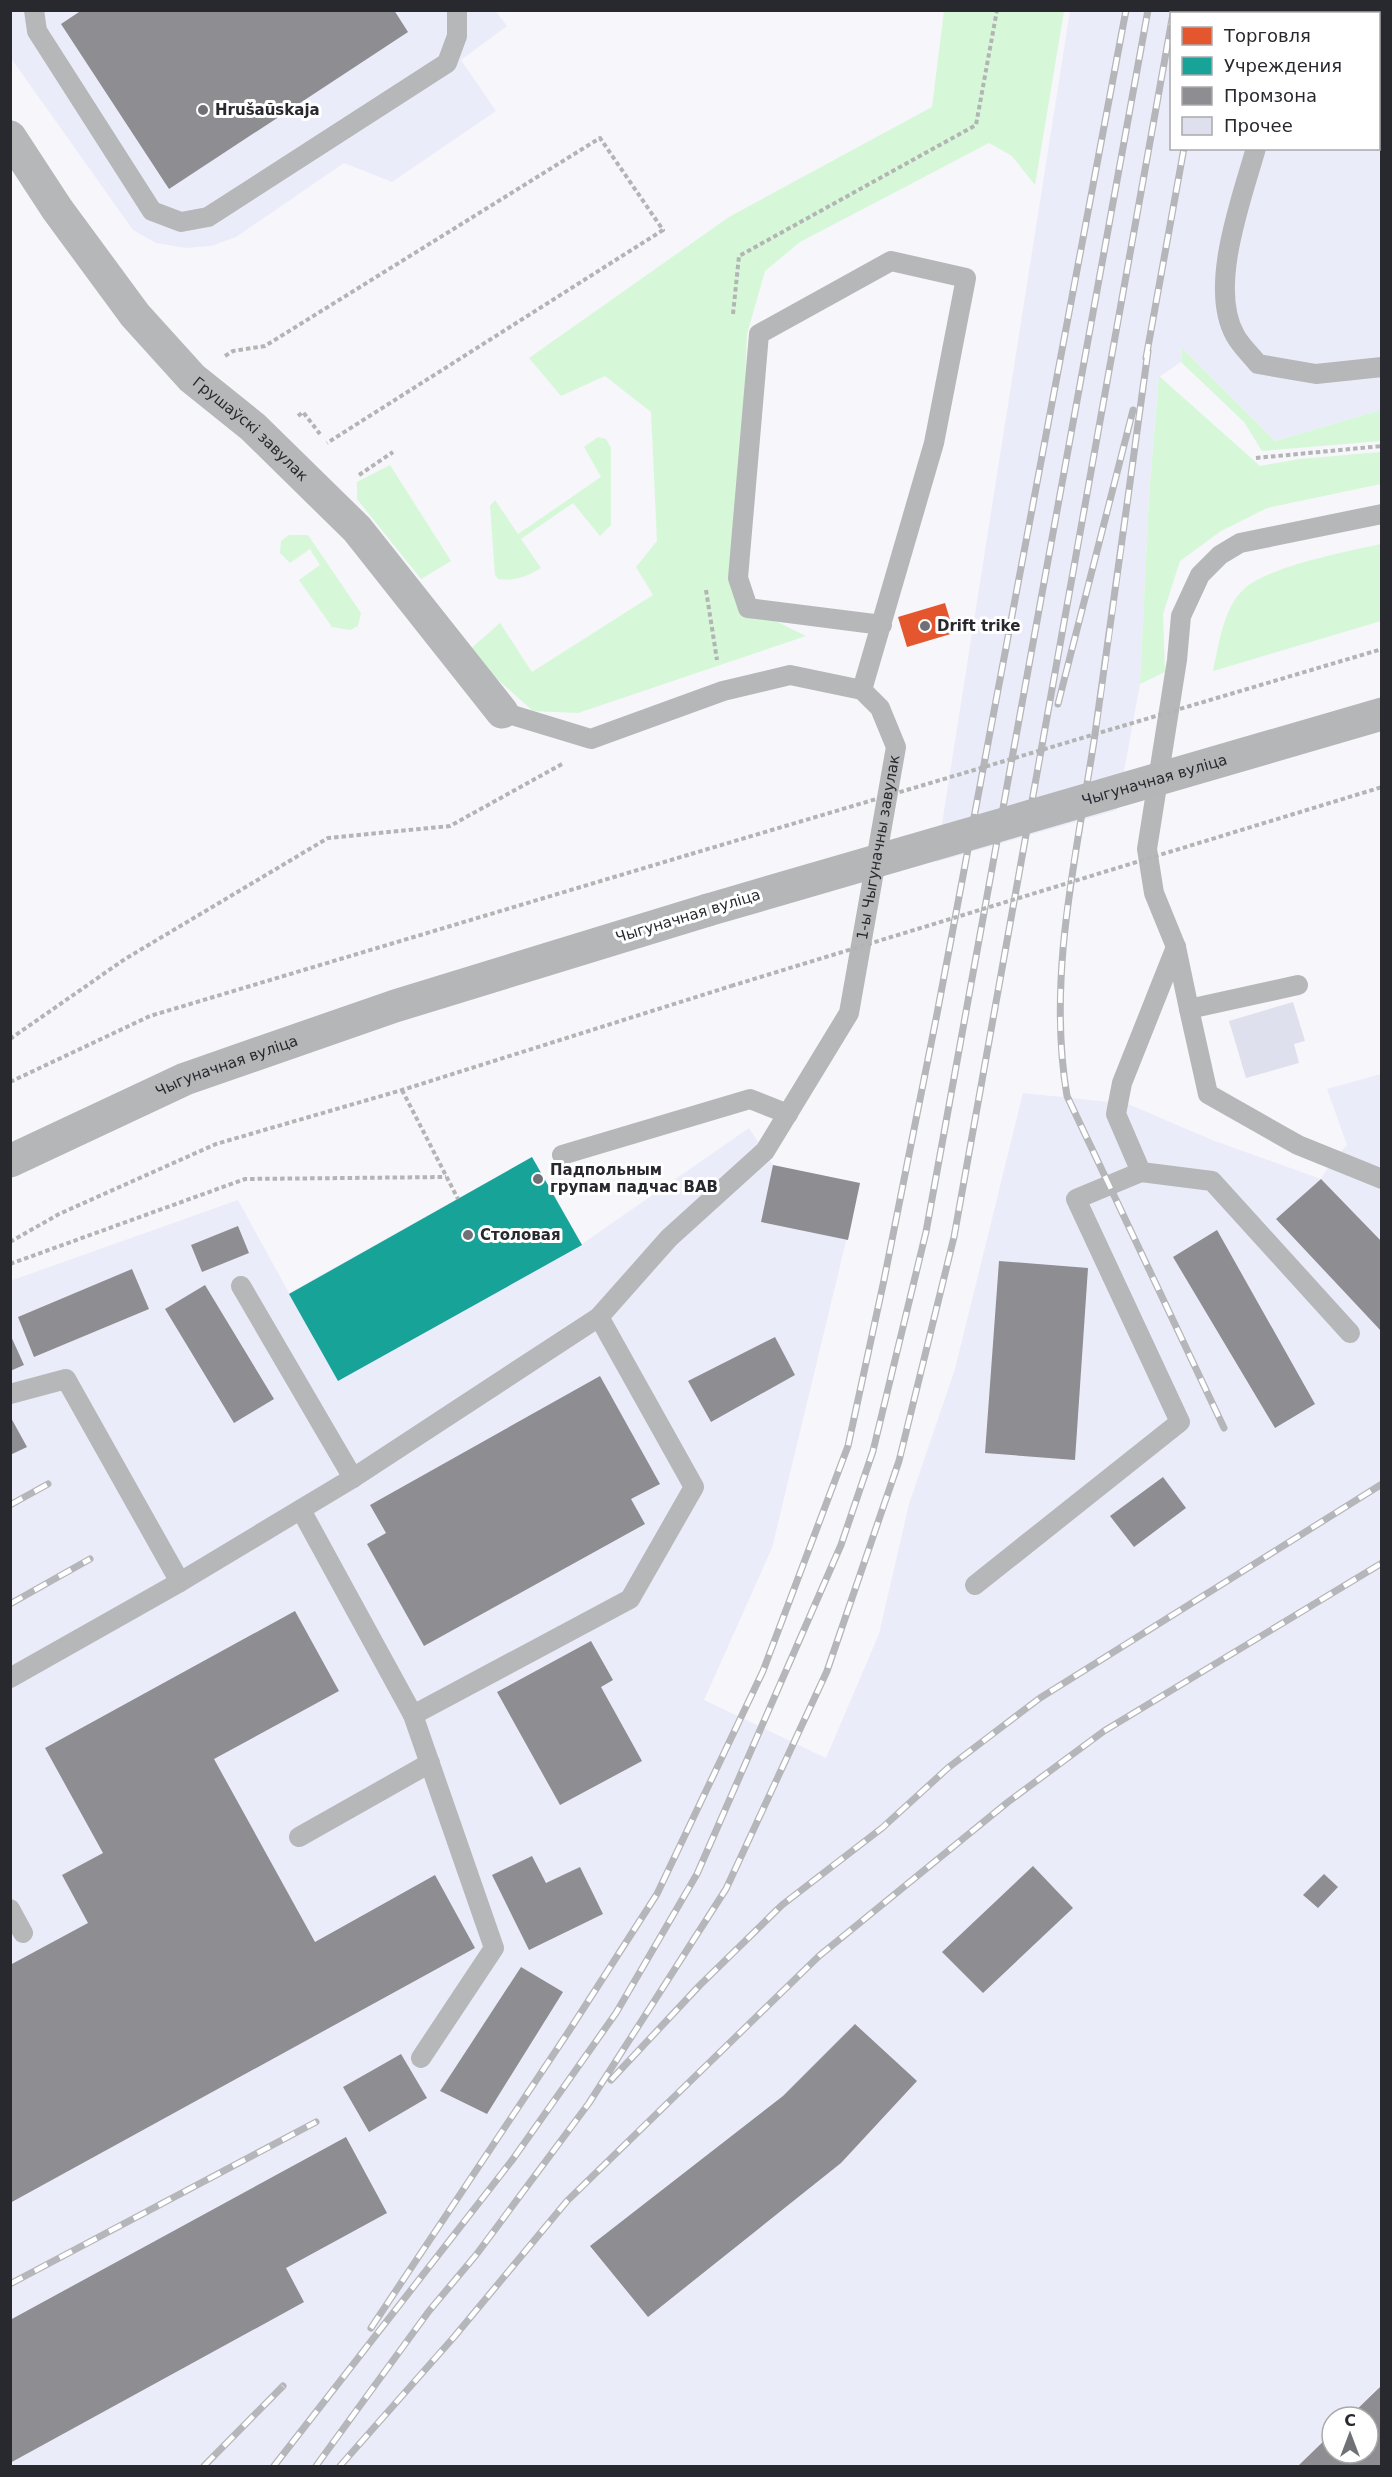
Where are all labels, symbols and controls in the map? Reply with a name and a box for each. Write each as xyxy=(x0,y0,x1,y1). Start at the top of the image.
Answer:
legend xyxy=(1170,12,1380,150)
text: Торговля xyxy=(1223,25,1311,46)
text: Учреждения xyxy=(1224,55,1342,76)
text: Промзона xyxy=(1224,85,1317,106)
place label: Hrušaŭskaja xyxy=(215,101,320,119)
marker: Hrušaŭskaja xyxy=(196,103,210,117)
text: Прочее xyxy=(1224,115,1293,136)
street label: Грушаўскі завулак xyxy=(189,373,312,485)
place label: Drift trike xyxy=(937,617,1020,635)
marker: Drift trike xyxy=(918,619,932,633)
street label: Чыгуначная вуліца xyxy=(1080,750,1229,810)
street label: 1-ы Чыгуначны завулак xyxy=(853,753,903,941)
street label: Чыгуначная вуліца xyxy=(613,885,763,947)
street label: Чыгуначная вуліца xyxy=(153,1031,300,1101)
place label: Падпольным групам падчас ВАВ xyxy=(550,1161,718,1196)
marker: Падпольным групам падчас ВАВ xyxy=(531,1172,545,1186)
place label: Столовая xyxy=(480,1226,561,1244)
marker: Столовая xyxy=(461,1228,475,1242)
north arrow xyxy=(1320,2405,1380,2465)
text: С xyxy=(1344,2411,1356,2430)

